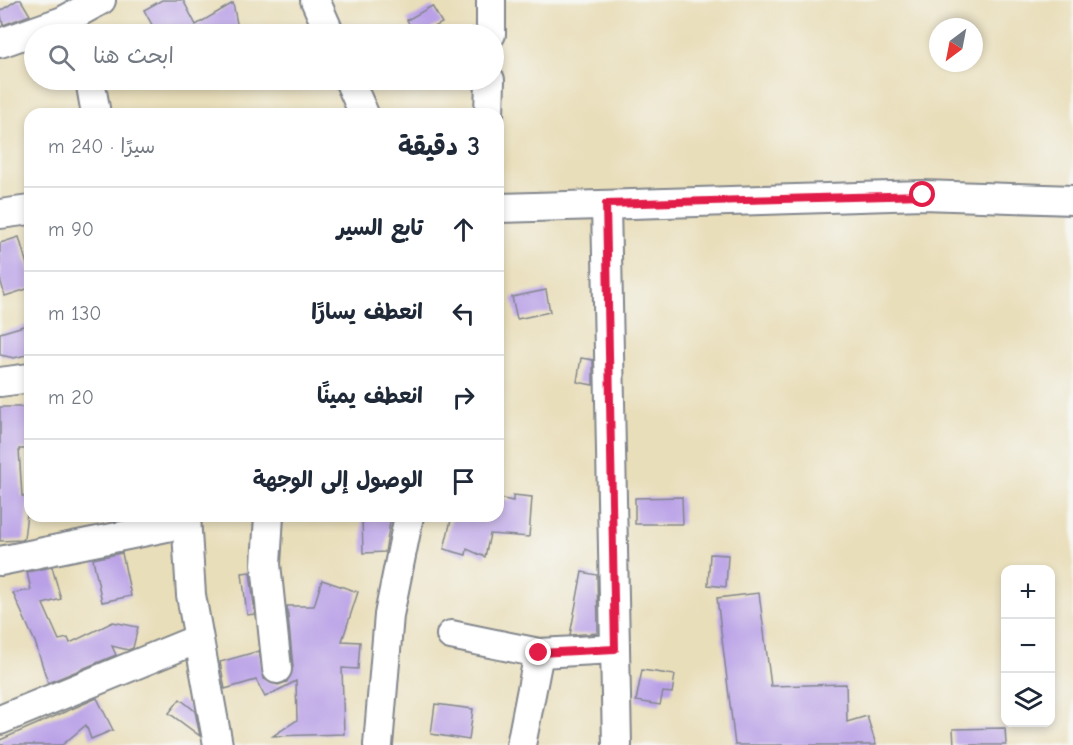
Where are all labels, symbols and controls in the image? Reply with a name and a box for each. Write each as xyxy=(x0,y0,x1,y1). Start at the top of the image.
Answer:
north arrow xyxy=(929,18,983,72)
search box xyxy=(24,24,504,90)
icon: search xyxy=(45,41,78,74)
text: ابحث هنا xyxy=(93,43,174,69)
text: 3 دقيقة xyxy=(398,132,480,162)
text: سيرًا · 240 m xyxy=(48,135,155,158)
route start xyxy=(909,181,935,207)
icon: ahead xyxy=(447,213,480,246)
text: تابع السير xyxy=(337,215,423,241)
text: 90 m xyxy=(48,218,94,241)
icon: left xyxy=(447,297,480,330)
text: انعطف يسارًا xyxy=(311,299,423,325)
text: 130 m xyxy=(48,302,101,325)
icon: right xyxy=(447,381,480,414)
text: انعطف يمينًا xyxy=(317,383,423,409)
text: 20 m xyxy=(48,386,94,409)
icon: arrive xyxy=(447,465,480,498)
text: الوصول إلى الوجهة xyxy=(253,467,423,493)
map controls xyxy=(1001,565,1055,727)
button: + xyxy=(1001,565,1055,619)
button: − xyxy=(1001,619,1055,673)
route end xyxy=(525,639,551,665)
button: layers xyxy=(1001,673,1055,727)

